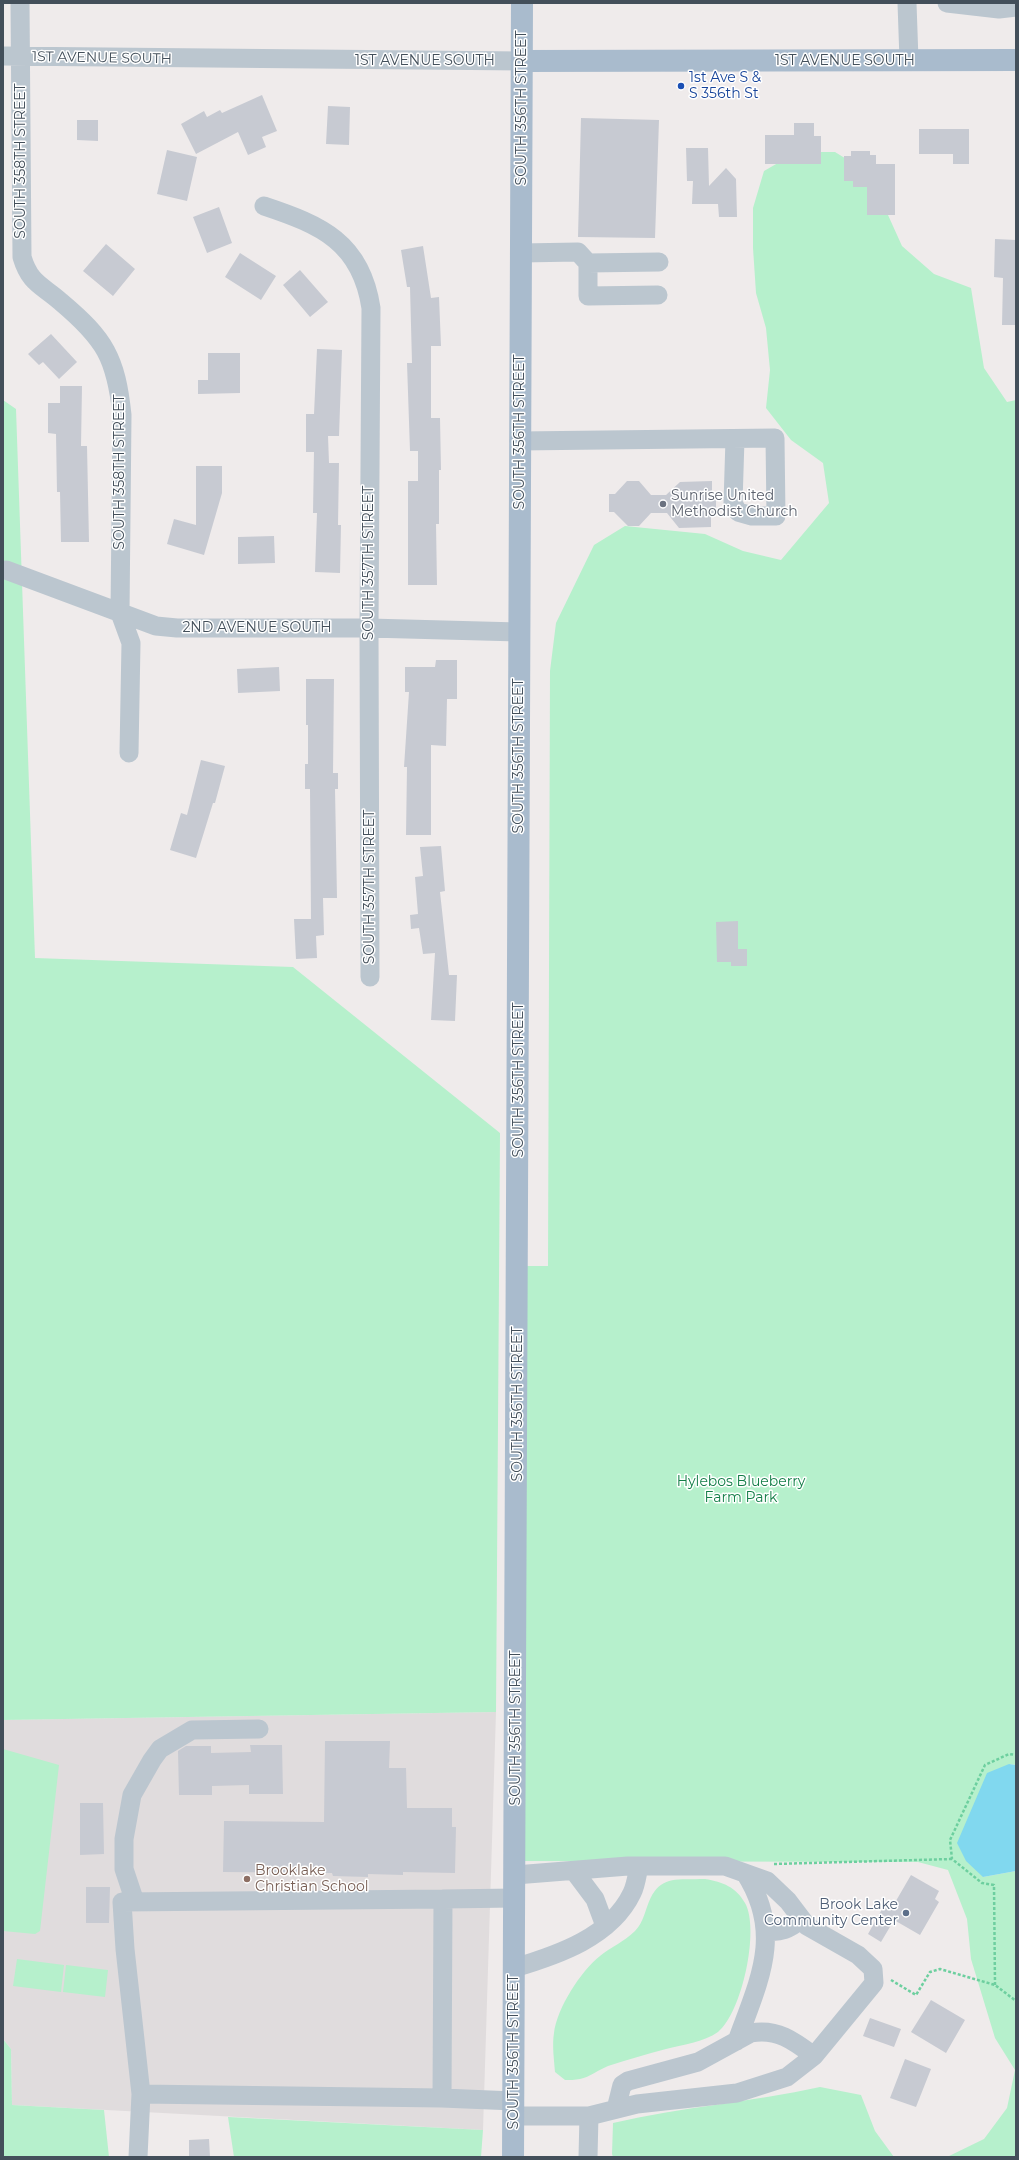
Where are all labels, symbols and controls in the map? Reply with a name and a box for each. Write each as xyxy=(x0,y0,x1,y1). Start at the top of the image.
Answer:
street label: SOUTH 356TH STREET xyxy=(514,31,530,185)
street label: 1ST AVENUE SOUTH xyxy=(32,48,172,68)
street label: 1ST AVENUE SOUTH xyxy=(355,53,495,69)
street label: 1ST AVENUE SOUTH xyxy=(775,53,915,69)
place label: 1st Ave S & S 356th St xyxy=(689,70,761,102)
marker: 1st Ave S & S 356th St xyxy=(676,81,686,91)
street label: SOUTH 358TH STREET xyxy=(13,83,29,239)
street label: SOUTH 356TH STREET xyxy=(512,355,528,509)
street label: SOUTH 358TH STREET xyxy=(112,394,128,550)
street label: SOUTH 357TH STREET xyxy=(361,486,377,640)
place label: Sunrise United Methodist Church xyxy=(671,488,798,520)
marker: Sunrise United Methodist Church xyxy=(658,499,668,509)
street label: 2ND AVENUE SOUTH xyxy=(182,620,332,636)
street label: SOUTH 356TH STREET xyxy=(511,679,527,833)
street label: SOUTH 357TH STREET xyxy=(362,810,378,964)
street label: SOUTH 356TH STREET xyxy=(511,1003,527,1157)
street label: SOUTH 356TH STREET xyxy=(510,1327,526,1481)
park label: Hylebos Blueberry Farm Park xyxy=(677,1474,805,1506)
street label: SOUTH 356TH STREET xyxy=(508,1651,524,1805)
place label: Brooklake Christian School xyxy=(255,1863,369,1896)
marker: Brooklake Christian School xyxy=(242,1874,252,1884)
place label: Brook Lake Community Center xyxy=(764,1897,898,1930)
marker: Brook Lake Community Center xyxy=(901,1908,911,1918)
street label: SOUTH 356TH STREET xyxy=(506,1975,522,2129)

